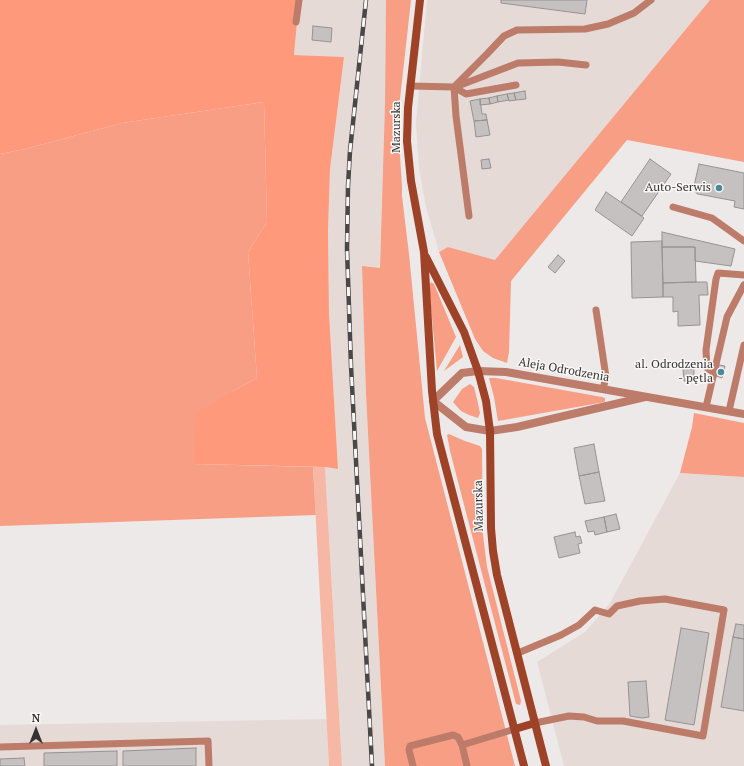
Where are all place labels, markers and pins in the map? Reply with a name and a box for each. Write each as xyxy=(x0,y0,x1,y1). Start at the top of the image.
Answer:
place label: Auto-Serwis xyxy=(645,181,711,195)
marker: Auto-Serwis xyxy=(714,183,724,193)
place label: al. Odrodzenia - pętla xyxy=(635,358,713,386)
marker: al. Odrodzenia - pętla xyxy=(716,367,726,377)

